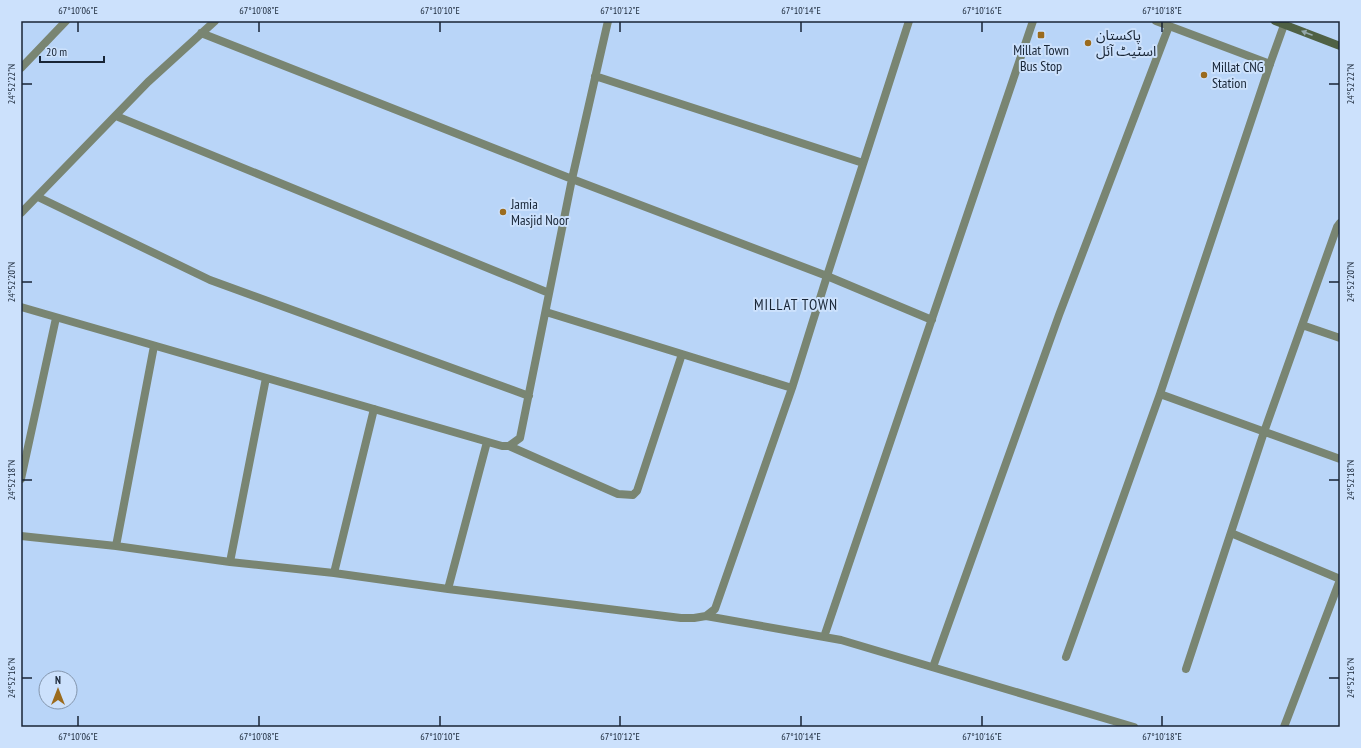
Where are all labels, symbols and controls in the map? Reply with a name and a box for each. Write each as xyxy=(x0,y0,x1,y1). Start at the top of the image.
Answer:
text: 67°10'06"E xyxy=(58,4,98,17)
text: 67°10'08"E xyxy=(239,4,279,17)
text: 67°10'10"E xyxy=(420,4,460,17)
text: 67°10'12"E xyxy=(600,4,640,17)
text: 67°10'14"E xyxy=(781,4,821,17)
text: 67°10'16"E xyxy=(962,4,1002,17)
text: 67°10'18"E xyxy=(1142,4,1182,17)
place label: پاکستان اسٹیٹ آئل xyxy=(1096,26,1156,60)
marker: Millat Town Bus Stop xyxy=(1036,30,1046,40)
one-way arrow xyxy=(1301,30,1313,36)
scale bar xyxy=(40,38,104,64)
marker: پاکستان اسٹیٹ آئل xyxy=(1083,38,1093,48)
place label: Millat Town Bus Stop xyxy=(1013,41,1069,75)
text: 20 m xyxy=(46,44,67,59)
place label: Millat CNG Station xyxy=(1212,58,1264,92)
text: 24°52'22"N xyxy=(5,64,18,104)
text: 24°52'22"N xyxy=(1344,64,1357,104)
marker: Millat CNG Station xyxy=(1199,70,1209,80)
place label: Jamia Masjid Noor xyxy=(510,195,569,229)
marker: Jamia Masjid Noor xyxy=(498,207,508,217)
text: 24°52'20"N xyxy=(5,262,18,302)
text: 24°52'20"N xyxy=(1344,262,1357,302)
district label: MILLAT TOWN xyxy=(754,295,838,314)
text: 24°52'18"N xyxy=(5,460,18,500)
text: 24°52'18"N xyxy=(1344,460,1357,500)
text: 24°52'16"N xyxy=(5,658,18,698)
text: 24°52'16"N xyxy=(1344,658,1357,698)
north arrow xyxy=(38,670,78,710)
text: N xyxy=(55,673,61,687)
text: 67°10'06"E xyxy=(58,730,98,743)
text: 67°10'08"E xyxy=(239,730,279,743)
text: 67°10'10"E xyxy=(420,730,460,743)
text: 67°10'12"E xyxy=(600,730,640,743)
text: 67°10'14"E xyxy=(781,730,821,743)
text: 67°10'16"E xyxy=(962,730,1002,743)
text: 67°10'18"E xyxy=(1142,730,1182,743)

